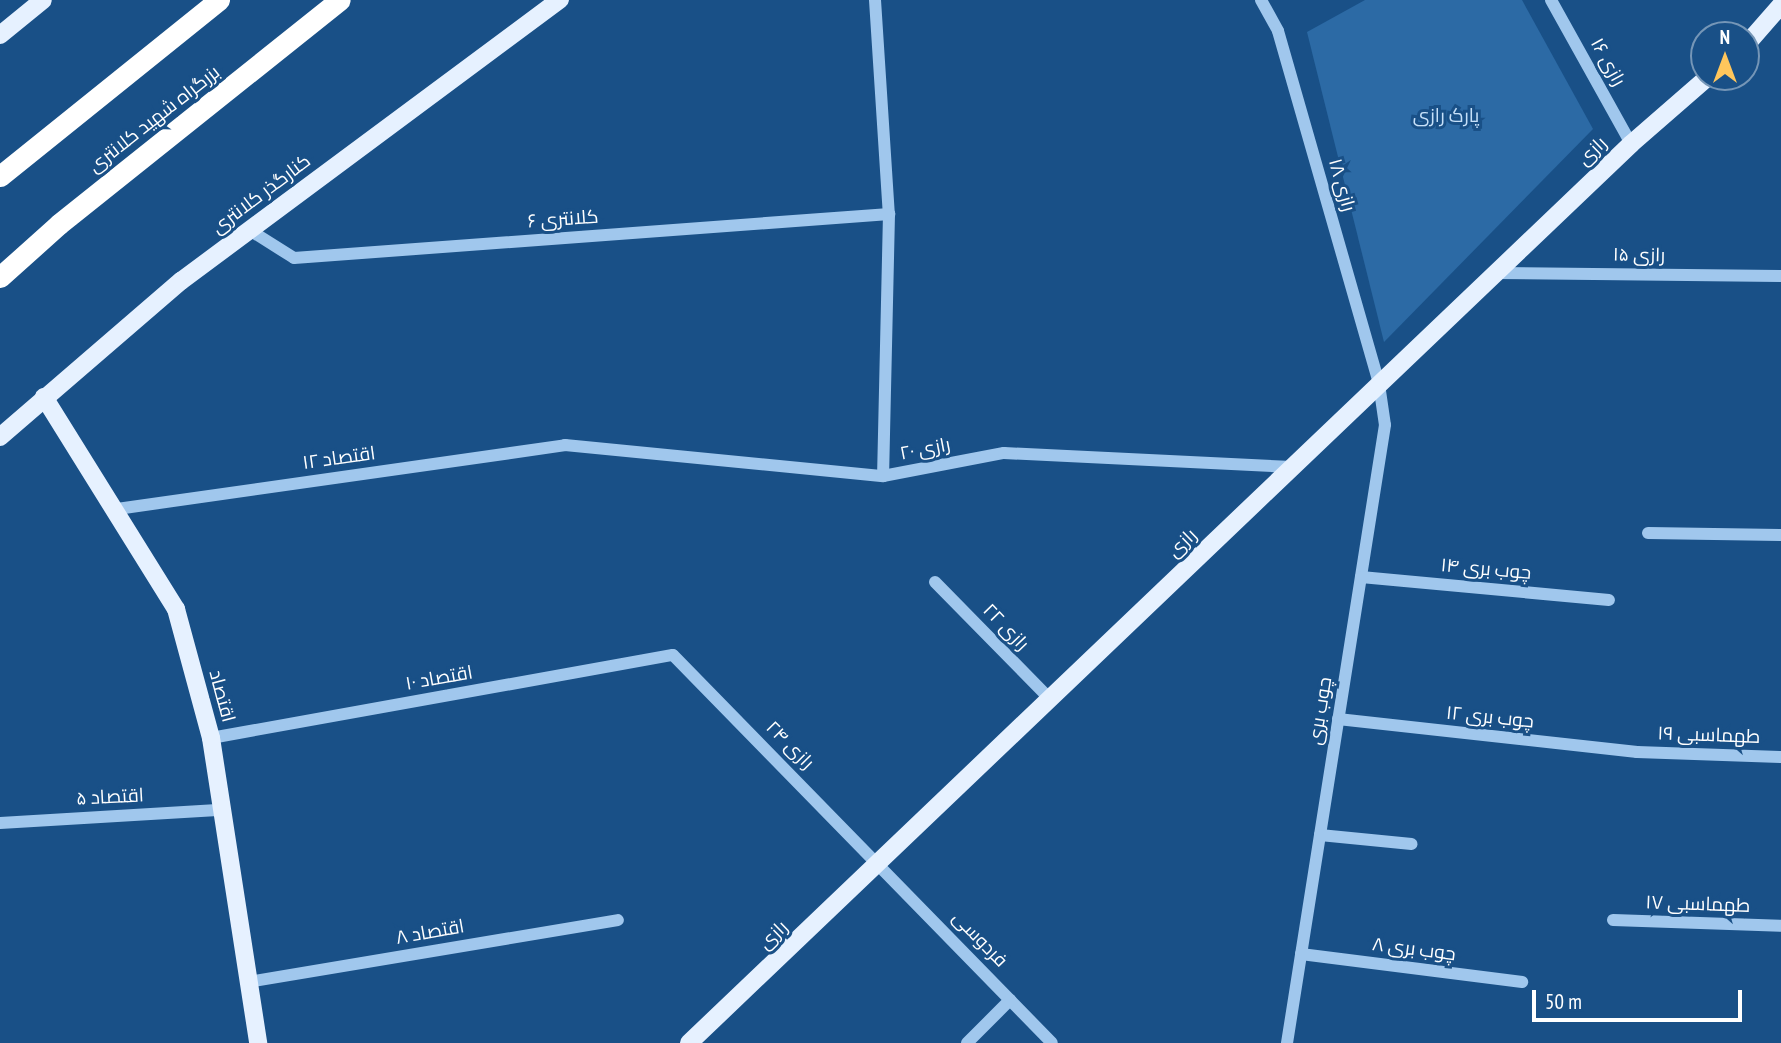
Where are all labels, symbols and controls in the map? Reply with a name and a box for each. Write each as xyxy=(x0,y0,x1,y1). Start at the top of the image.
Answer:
north arrow xyxy=(1690,21,1760,91)
text: N xyxy=(1720,25,1730,49)
street label: رازی ۱۶ xyxy=(1586,34,1630,90)
street label: بزرگراه شهید کلانتری xyxy=(84,61,224,177)
park label: پارک رازی xyxy=(1413,105,1479,127)
street label: رازی xyxy=(1573,132,1611,170)
street label: کنارگذر کلانتری xyxy=(207,149,315,239)
street label: رازی ۱۸ xyxy=(1324,156,1360,214)
street label: کلانتری ۶ xyxy=(527,205,599,233)
street label: ۱۵ رازی xyxy=(1613,243,1665,267)
street label: رازی ۲۰ xyxy=(898,433,952,465)
street label: ۱۲ اقتصاد xyxy=(301,442,377,474)
street label: رازی xyxy=(1163,524,1201,562)
street label: ۱۴ چوب بری xyxy=(1440,554,1532,584)
street label: رازی ۲۲ xyxy=(978,599,1034,655)
street label: ۱۰ اقتصاد xyxy=(404,661,474,695)
street label: اقتصاد xyxy=(204,667,240,725)
street label: چوب بری xyxy=(1303,675,1337,747)
street label: ۱۲ چوب بری xyxy=(1445,701,1535,733)
street label: رازی ۲۴ xyxy=(761,716,819,774)
street label: ۱۹ طهماسبی xyxy=(1657,722,1761,748)
street label: ۵ اقتصاد xyxy=(76,784,144,810)
street label: ۱۷ طهماسبی xyxy=(1645,891,1751,917)
street label: فردوسی xyxy=(948,906,1012,972)
street label: ۸ اقتصاد xyxy=(394,915,466,949)
street label: رازی xyxy=(754,916,792,954)
street label: ۸ چوب بری xyxy=(1371,933,1457,965)
scale bar xyxy=(1536,976,1746,1020)
text: 50 m xyxy=(1545,988,1582,1015)

